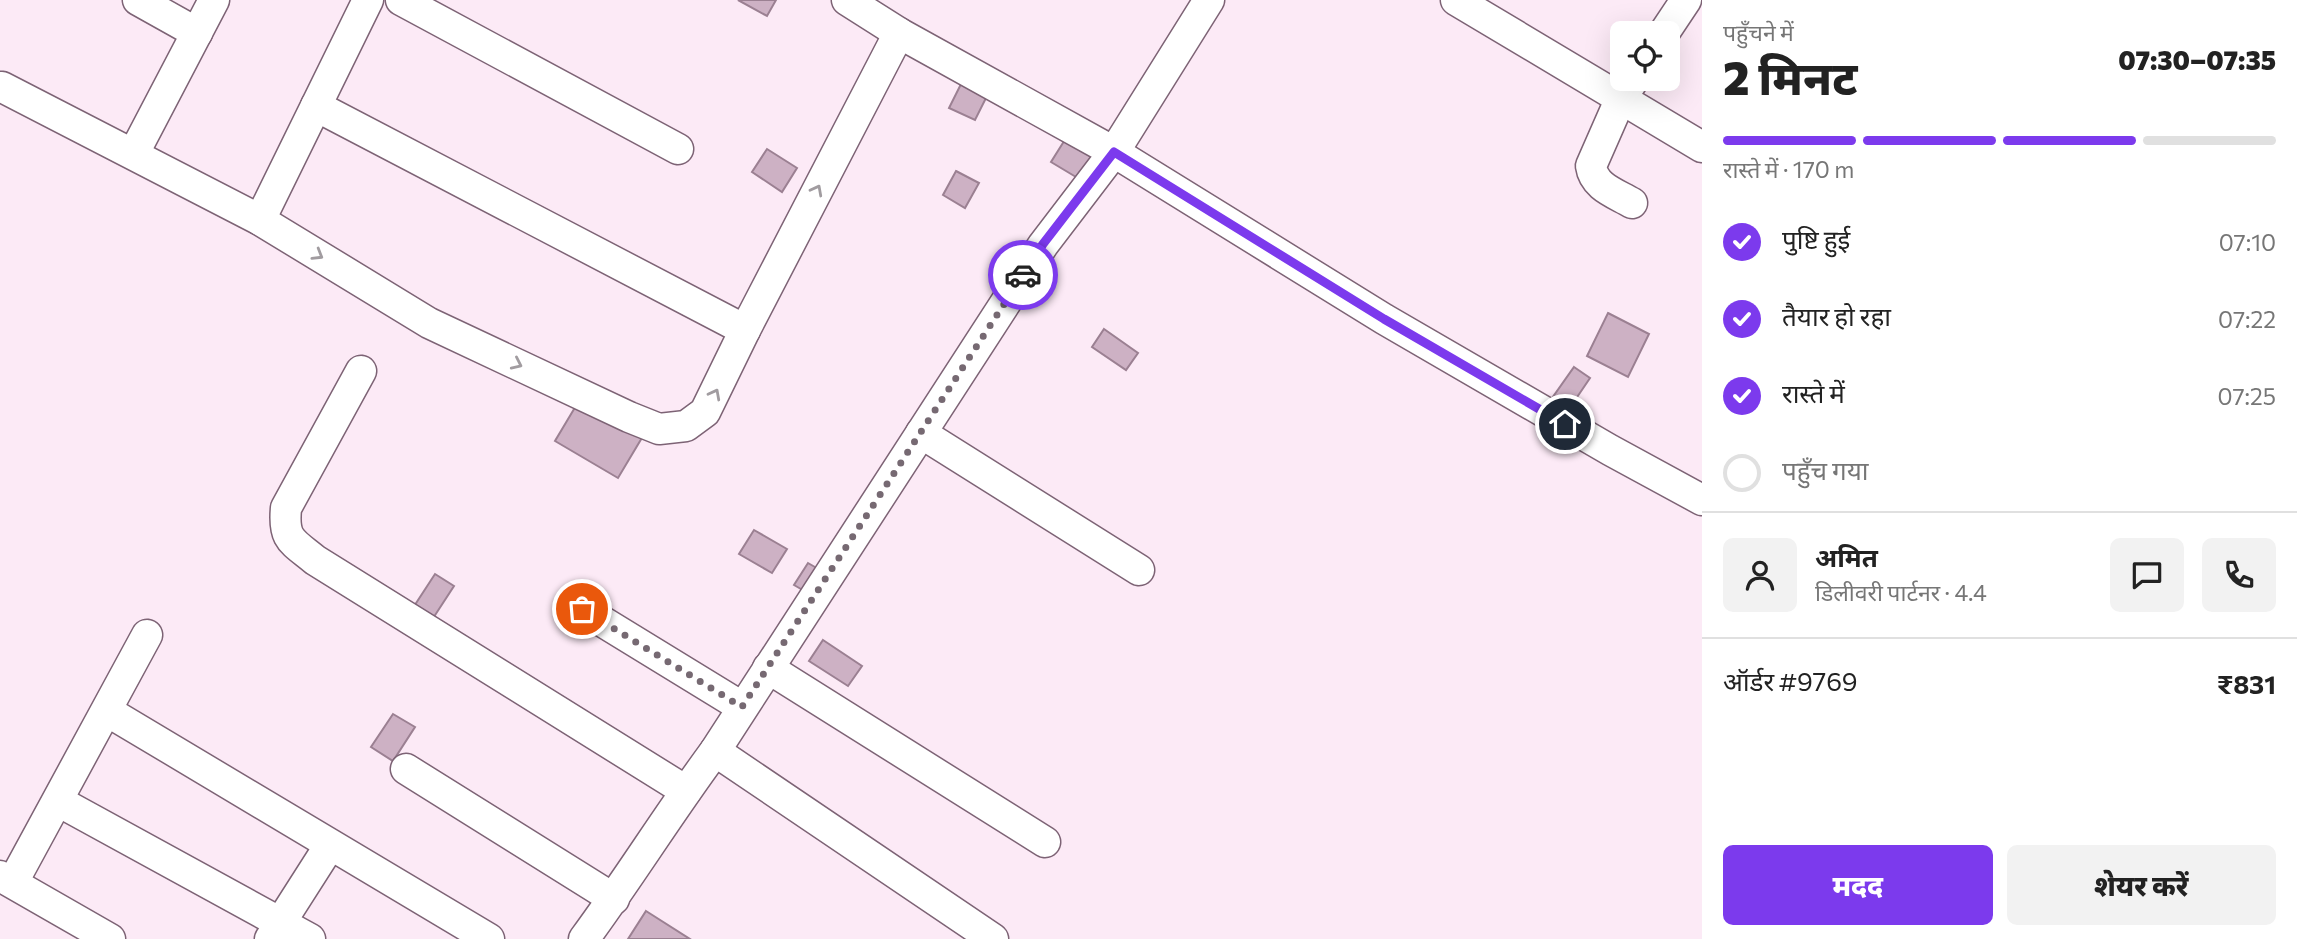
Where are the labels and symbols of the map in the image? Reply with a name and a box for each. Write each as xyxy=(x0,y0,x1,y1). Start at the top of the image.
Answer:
one-way arrow xyxy=(809,185,823,198)
courier xyxy=(988,240,1058,310)
one-way arrow xyxy=(310,247,323,260)
one-way arrow xyxy=(510,356,522,370)
one-way arrow xyxy=(707,388,720,401)
pin xyxy=(1535,394,1595,454)
pin xyxy=(552,579,612,639)

